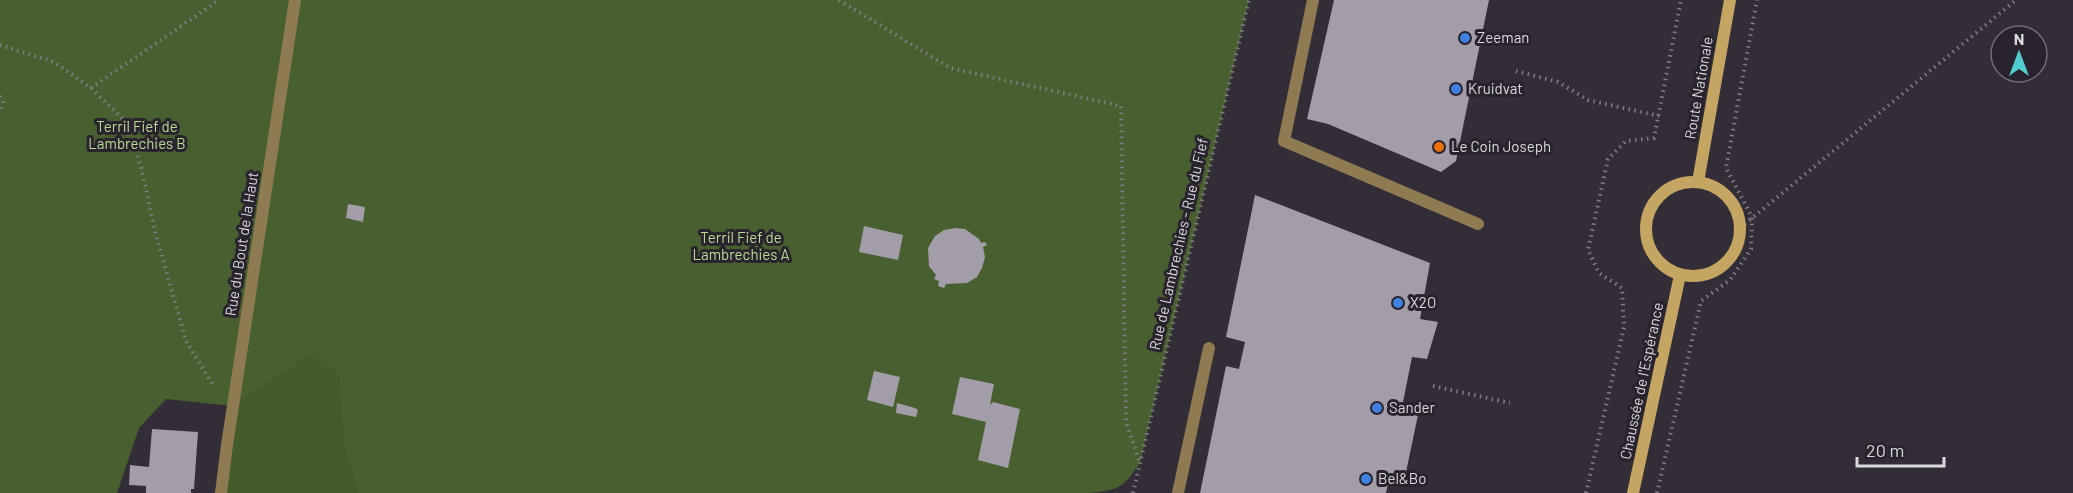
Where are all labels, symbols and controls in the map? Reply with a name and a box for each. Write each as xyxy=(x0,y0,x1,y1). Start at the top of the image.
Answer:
north arrow xyxy=(1989,24,2049,84)
place label: Zeeman xyxy=(1477,28,1529,46)
text: N xyxy=(2014,29,2024,48)
marker: Zeeman xyxy=(1458,31,1472,45)
street label: Route Nationale xyxy=(1680,35,1716,141)
place label: Kruidvat xyxy=(1468,79,1523,97)
marker: Kruidvat xyxy=(1449,82,1463,96)
park label: Terril Fief de Lambrechies B xyxy=(88,117,186,152)
street label: Rue de Lambrechies - Rue du Fief xyxy=(1145,136,1211,352)
place label: Le Coin Joseph xyxy=(1451,137,1551,155)
marker: Le Coin Joseph xyxy=(1432,140,1446,154)
street label: Rue du Bout de la Haut xyxy=(221,170,261,317)
park label: Terril Fief de Lambrechies A xyxy=(692,228,790,263)
place label: X2O xyxy=(1410,293,1436,311)
marker: X2O xyxy=(1391,296,1405,310)
street label: Chaussée de l'Espérance xyxy=(1616,301,1666,461)
place label: Sander xyxy=(1389,398,1436,416)
marker: Sander xyxy=(1370,401,1384,415)
scale bar xyxy=(1857,430,1944,468)
text: 20 m xyxy=(1866,439,1904,461)
place label: Bel&Bo xyxy=(1378,469,1426,487)
marker: Bel&Bo xyxy=(1359,472,1373,486)

